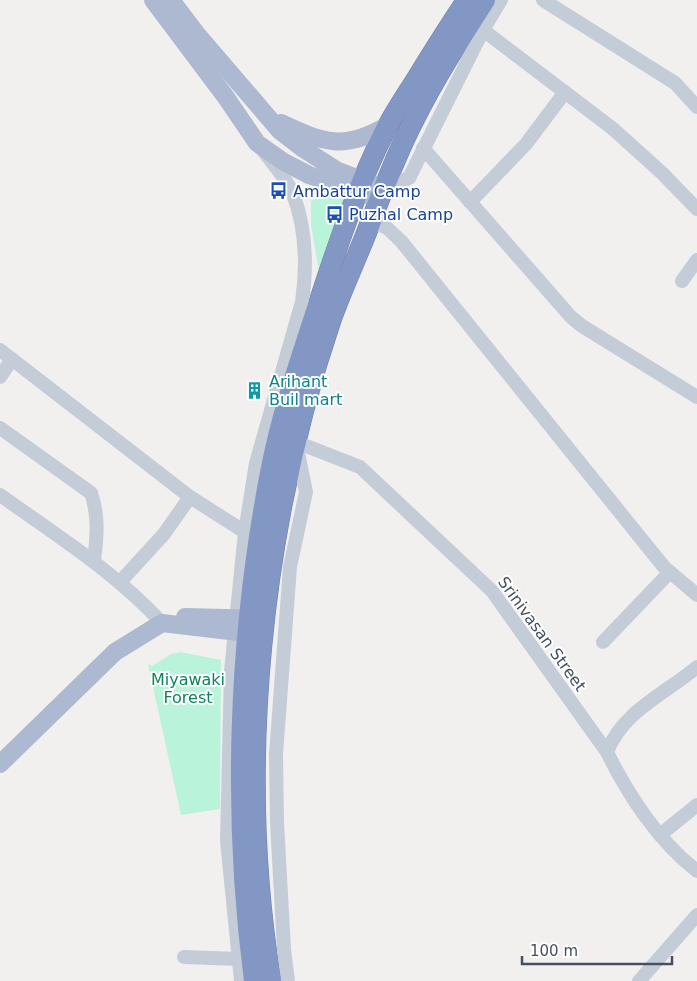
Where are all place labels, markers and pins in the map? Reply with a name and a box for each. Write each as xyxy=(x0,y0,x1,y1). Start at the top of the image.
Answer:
bus stop icon: Ambattur Camp xyxy=(269,181,289,201)
place label: Ambattur Camp xyxy=(293,182,421,201)
bus stop icon: Puzhal Camp xyxy=(325,204,345,224)
place label: Puzhal Camp xyxy=(349,205,453,224)
place label: Arihant Buil mart xyxy=(269,372,342,409)
building icon: Arihant Buil mart xyxy=(245,380,265,400)

